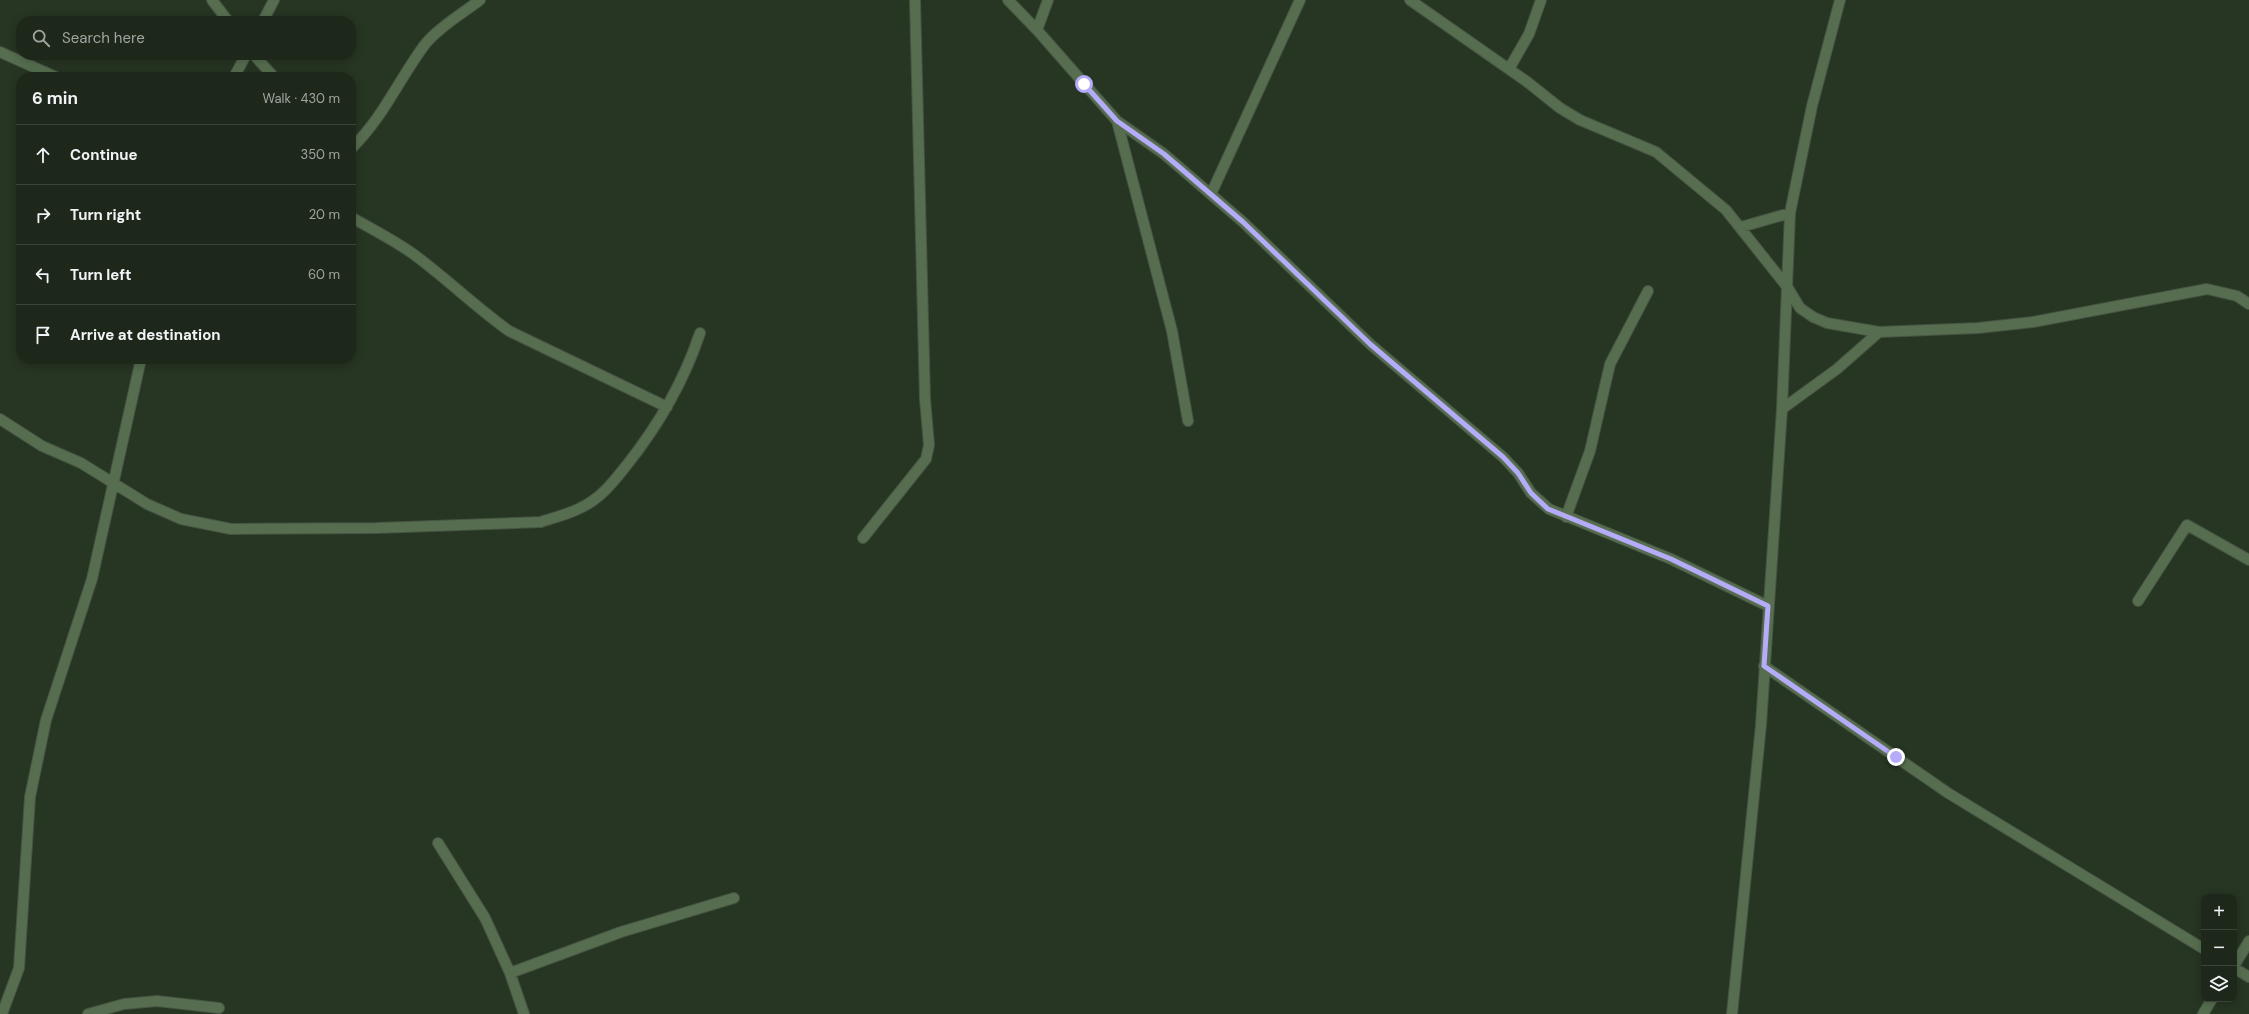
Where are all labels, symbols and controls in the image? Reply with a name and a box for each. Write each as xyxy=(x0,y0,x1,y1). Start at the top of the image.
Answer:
search box xyxy=(16,16,356,60)
icon: search xyxy=(30,27,52,49)
text: Search here xyxy=(62,28,145,48)
route start xyxy=(1075,75,1093,93)
text: 6 min xyxy=(32,87,78,109)
text: Walk · 430 m xyxy=(263,90,340,107)
icon: ahead xyxy=(32,144,54,166)
text: Continue xyxy=(70,145,138,165)
text: 350 m xyxy=(300,146,340,163)
icon: right xyxy=(32,204,54,226)
text: Turn right xyxy=(70,205,141,225)
text: 20 m xyxy=(309,206,340,223)
icon: left xyxy=(32,264,54,286)
text: Turn left xyxy=(70,265,131,285)
text: 60 m xyxy=(308,266,340,283)
icon: arrive xyxy=(32,324,54,346)
text: Arrive at destination xyxy=(70,325,221,345)
route end xyxy=(1887,748,1905,766)
map controls xyxy=(2201,894,2237,1002)
button: + xyxy=(2201,894,2237,930)
button: − xyxy=(2201,930,2237,966)
button: layers xyxy=(2201,966,2237,1002)

